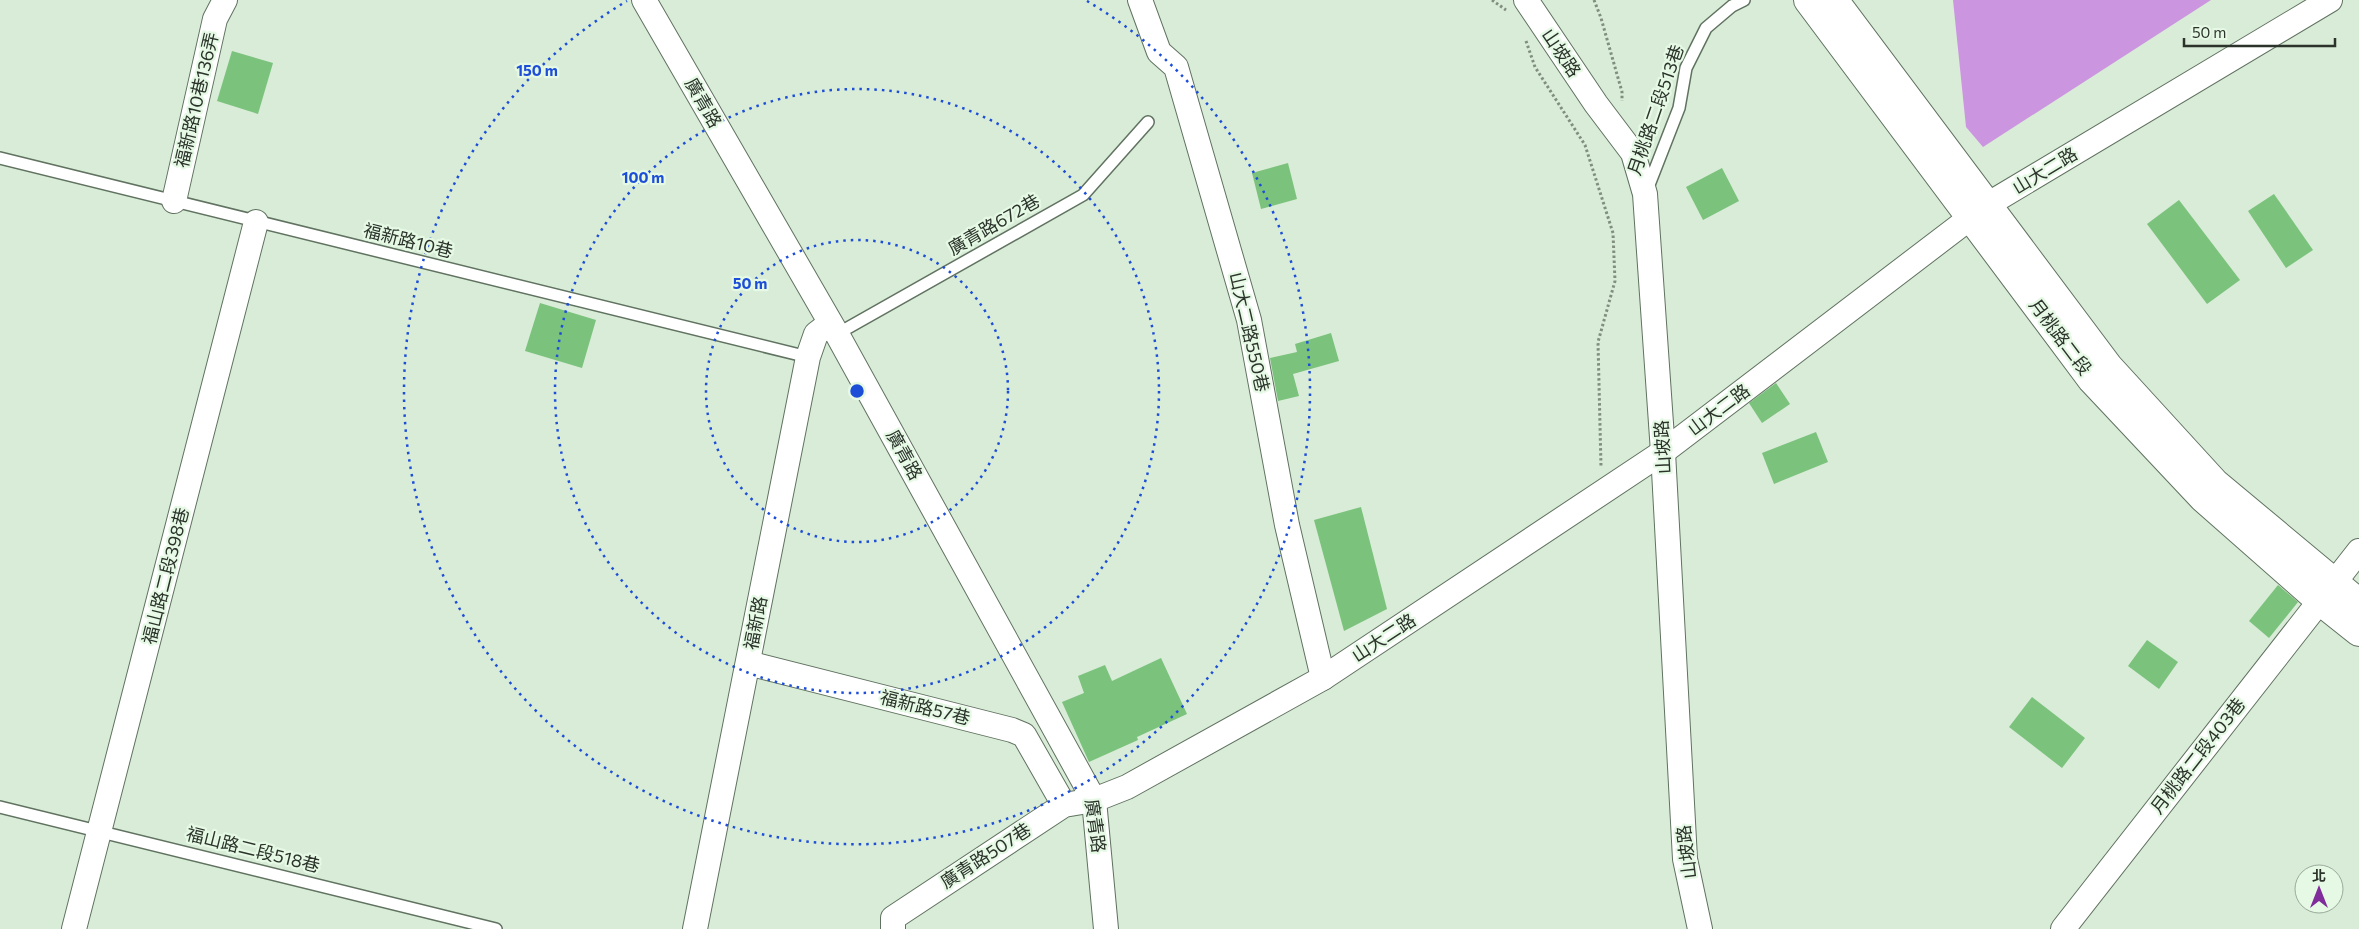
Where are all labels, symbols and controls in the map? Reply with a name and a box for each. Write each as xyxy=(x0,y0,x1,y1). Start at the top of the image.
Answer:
scale bar xyxy=(2184,15,2335,47)
text: 50 m xyxy=(2192,23,2226,41)
street label: 山坡路 xyxy=(1538,24,1586,81)
street label: 福新路10巷136弄 xyxy=(170,30,222,170)
street label: 月桃路二段513巷 xyxy=(1622,42,1688,178)
text: 150 m xyxy=(516,61,558,79)
street label: 廣青路 xyxy=(681,74,727,131)
street label: 山大二路 xyxy=(2008,142,2081,198)
text: 100 m xyxy=(622,168,664,186)
street label: 廣青路672巷 xyxy=(944,189,1043,259)
street label: 福新路10巷 xyxy=(361,218,455,262)
street label: 山大二路550巷 xyxy=(1225,270,1274,394)
text: 50 m xyxy=(733,274,767,292)
street label: 月桃路二段 xyxy=(2025,294,2097,379)
street label: 山大二路 xyxy=(1683,379,1754,440)
centre of rings xyxy=(848,382,866,400)
street label: 山坡路 xyxy=(1650,420,1674,475)
street label: 廣青路 xyxy=(882,426,928,483)
street label: 福山路二段398巷 xyxy=(137,505,193,646)
street label: 福新路 xyxy=(739,594,771,651)
street label: 山大二路 xyxy=(1347,608,1420,666)
street label: 福新路57巷 xyxy=(878,685,972,729)
street label: 月桃路二段403巷 xyxy=(2145,693,2249,818)
street label: 廣青路 xyxy=(1081,798,1111,854)
street label: 廣青路507巷 xyxy=(936,818,1035,893)
street label: 福山路二段518巷 xyxy=(184,822,322,876)
street label: 山坡路 xyxy=(1672,824,1700,880)
north arrow xyxy=(2294,864,2344,914)
text: 北 xyxy=(2312,867,2326,884)

